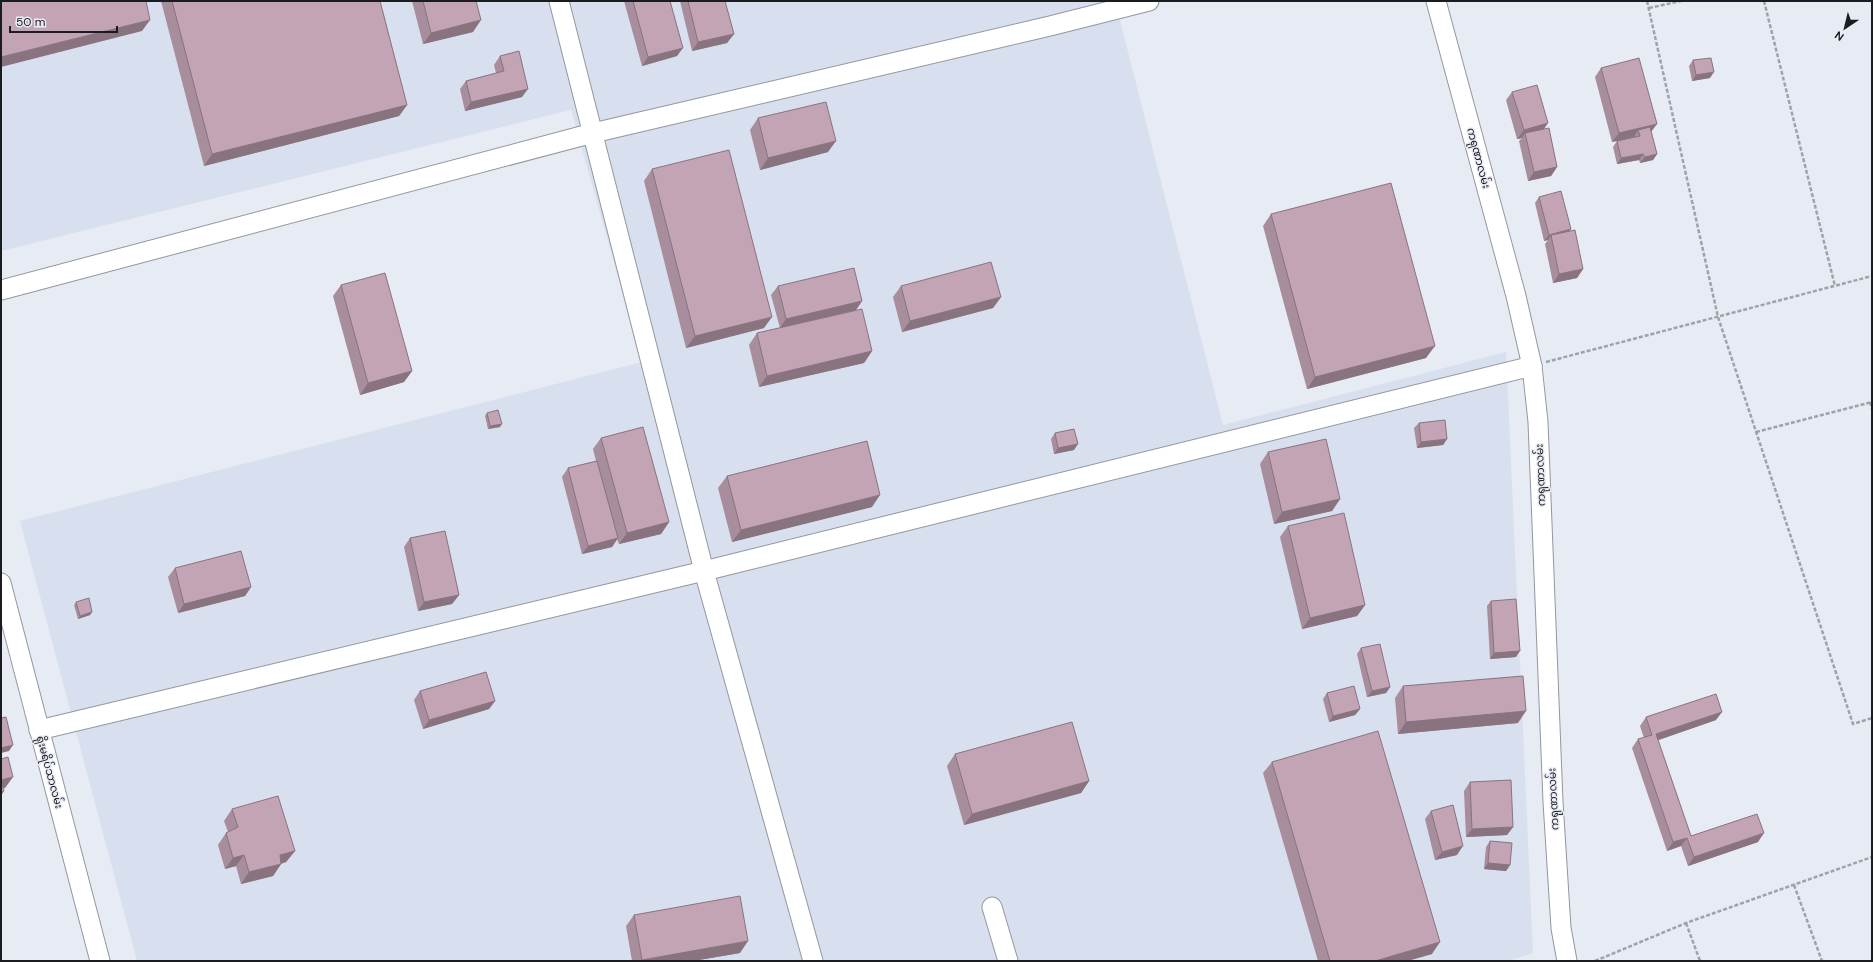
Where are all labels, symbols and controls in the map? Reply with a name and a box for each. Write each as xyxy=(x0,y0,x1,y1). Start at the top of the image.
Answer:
scale bar xyxy=(10,8,117,34)
north arrow xyxy=(1825,8,1865,48)
text: 50 m xyxy=(16,14,45,30)
text: N xyxy=(1832,28,1847,44)
street label: ကရုဏာလမ်း xyxy=(1462,126,1494,191)
street label: ကရုဏာလမ်း xyxy=(1532,443,1550,506)
street label: ရိုးမရိပ်သာလမ်း xyxy=(32,734,66,811)
street label: ကရုဏာလမ်း xyxy=(1544,767,1564,830)

